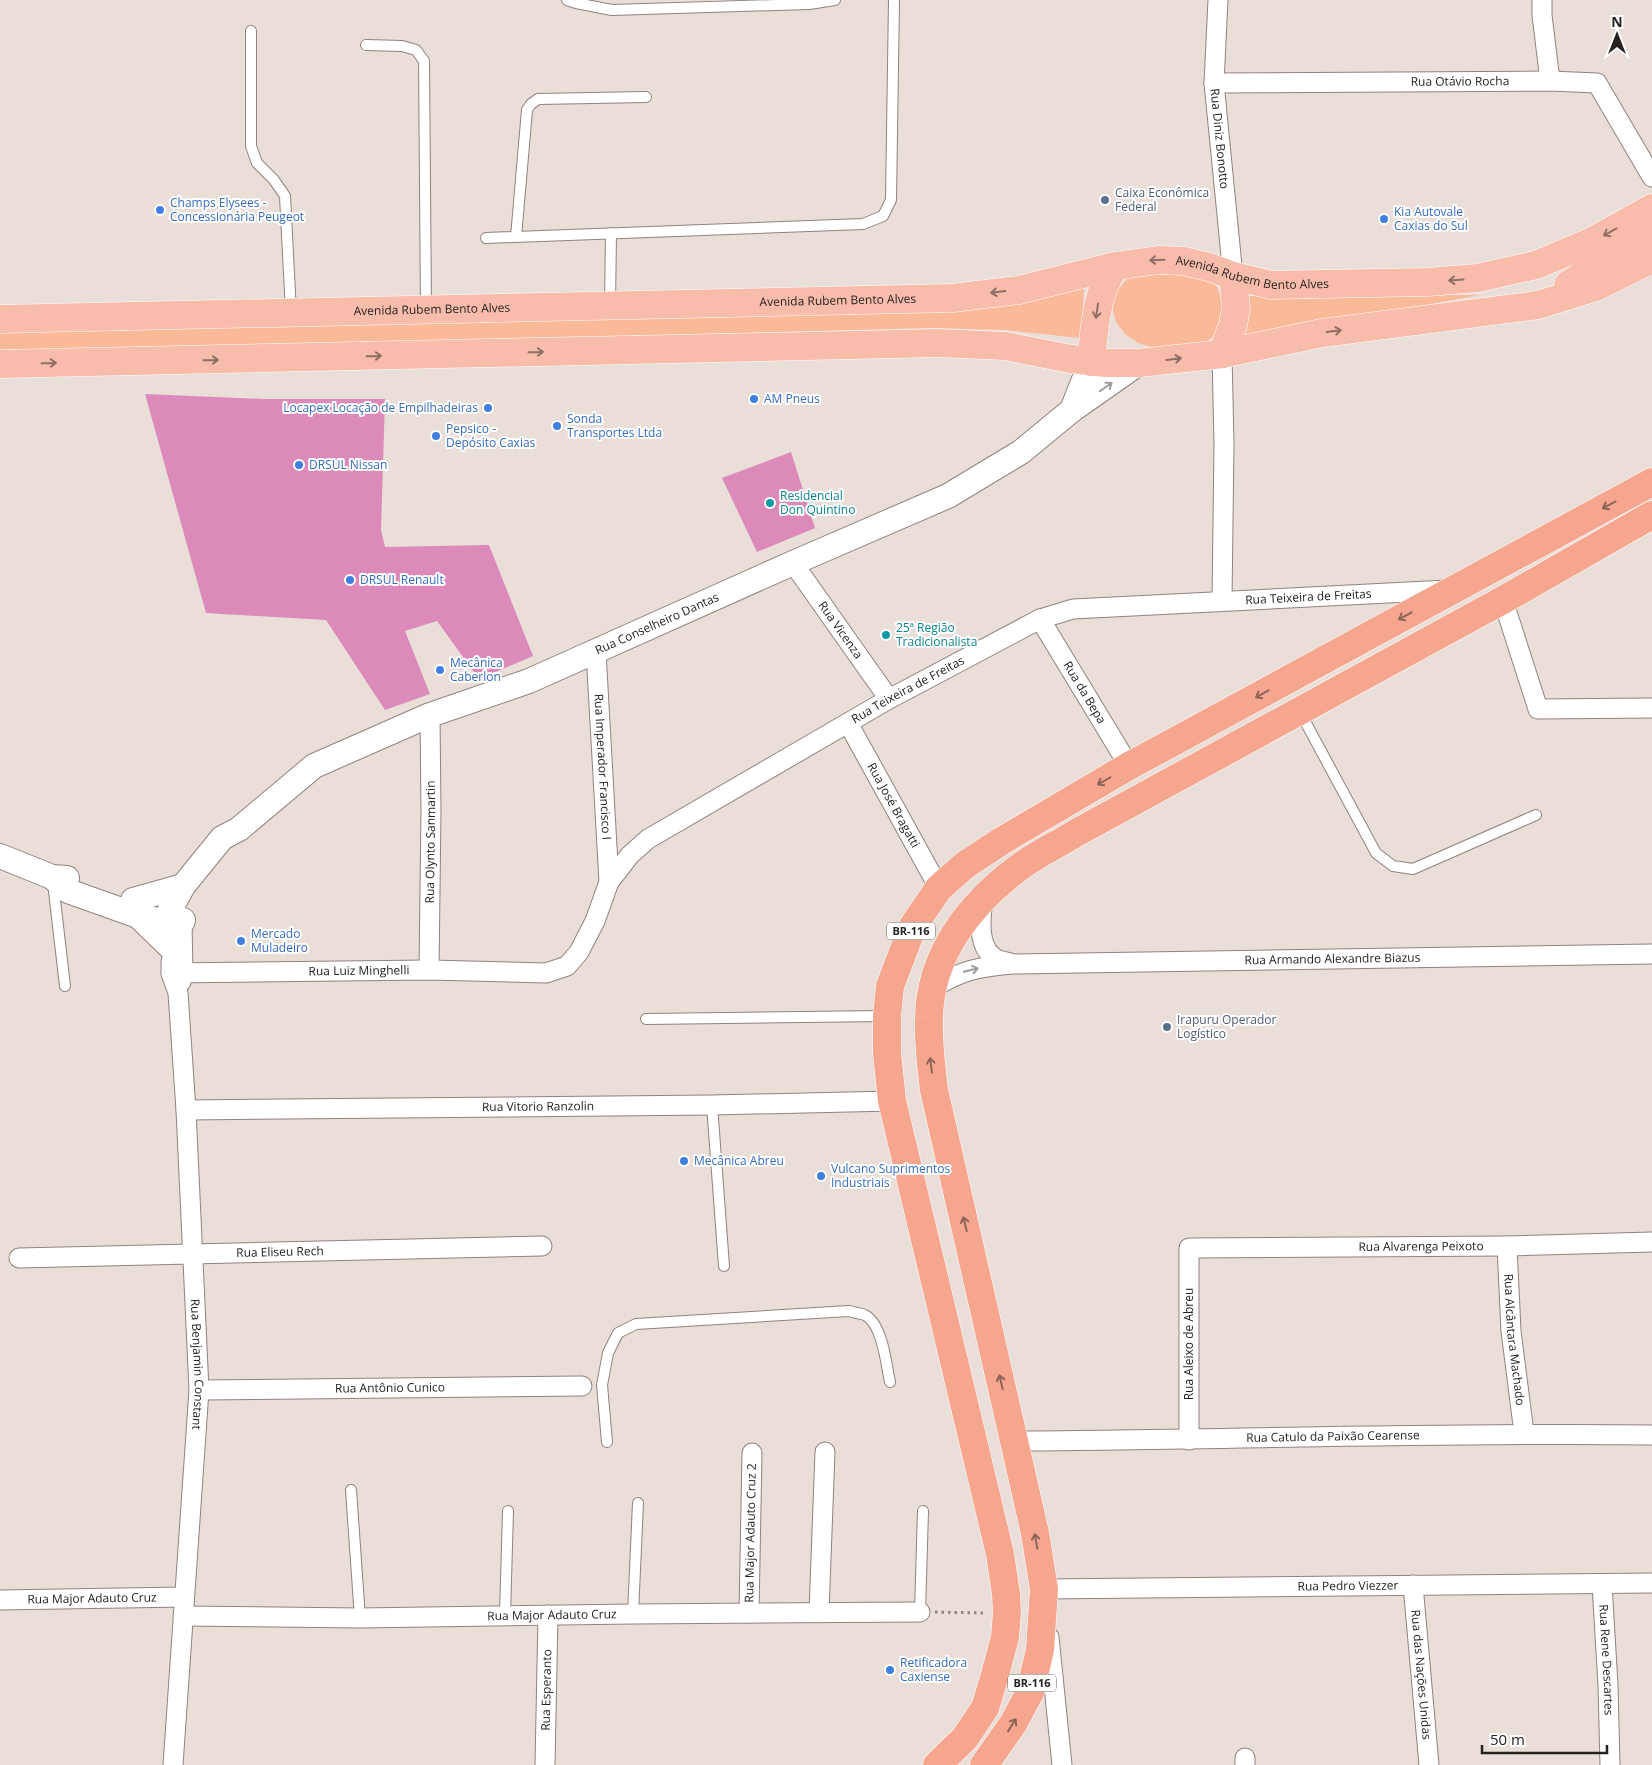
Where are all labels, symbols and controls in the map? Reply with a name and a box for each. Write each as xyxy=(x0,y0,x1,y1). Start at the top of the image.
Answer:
north arrow xyxy=(1592,10,1642,60)
text: N xyxy=(1611,12,1623,31)
street label: Rua Otávio Rocha xyxy=(1411,72,1509,90)
street label: Rua Diniz Bonotto xyxy=(1207,88,1233,190)
place label: Caixa Econômica Federal xyxy=(1115,184,1209,215)
place label: Champs Elysees - Concessionária Peugeot xyxy=(170,194,304,225)
marker: Caixa Econômica Federal xyxy=(1099,194,1111,206)
place label: Kia Autovale Caxias do Sul xyxy=(1394,203,1468,234)
marker: Champs Elysees - Concessionária Peugeot xyxy=(154,204,166,216)
marker: Kia Autovale Caxias do Sul xyxy=(1378,213,1390,225)
one-way arrow xyxy=(1602,227,1617,237)
street label: Avenida Rubem Bento Alves xyxy=(1175,252,1329,293)
one-way arrow xyxy=(1149,256,1165,265)
one-way arrow xyxy=(1448,275,1464,284)
one-way arrow xyxy=(990,287,1006,297)
street label: Avenida Rubem Bento Alves xyxy=(759,290,917,310)
street label: Avenida Rubem Bento Alves xyxy=(353,299,511,319)
one-way arrow xyxy=(1092,302,1102,318)
one-way arrow xyxy=(1326,326,1342,336)
one-way arrow xyxy=(528,347,544,357)
one-way arrow xyxy=(365,351,381,361)
one-way arrow xyxy=(1166,354,1182,364)
one-way arrow xyxy=(203,355,219,364)
one-way arrow xyxy=(40,358,56,368)
one-way arrow xyxy=(1099,382,1113,392)
place label: AM Pneus xyxy=(764,390,820,407)
marker: AM Pneus xyxy=(748,393,760,405)
place label: Locapex Locação de Empilhadeiras xyxy=(283,399,478,416)
marker: Locapex Locação de Empilhadeiras xyxy=(482,402,494,414)
place label: Sonda Transportes Ltda xyxy=(567,410,662,441)
place label: Pepsico - Depósito Caxias xyxy=(446,420,536,451)
marker: Sonda Transportes Ltda xyxy=(551,420,563,432)
marker: Pepsico - Depósito Caxias xyxy=(430,430,442,442)
place label: DRSUL Nissan xyxy=(309,456,387,473)
marker: DRSUL Nissan xyxy=(293,459,305,471)
place label: Residencial Don Quintino xyxy=(780,487,855,518)
marker: Residencial Don Quintino xyxy=(764,497,776,509)
one-way arrow xyxy=(1602,501,1617,511)
place label: DRSUL Renault xyxy=(360,571,444,588)
marker: DRSUL Renault xyxy=(344,574,356,586)
street label: Rua Teixeira de Freitas xyxy=(1245,585,1372,608)
street label: Rua Conselheiro Dantas xyxy=(592,588,722,658)
street label: Rua Vicenza xyxy=(814,597,867,662)
one-way arrow xyxy=(1397,611,1412,621)
place label: 25ª Região Tradicionalista xyxy=(896,619,977,650)
marker: 25ª Região Tradicionalista xyxy=(880,629,892,641)
street label: Rua Teixeira de Freitas xyxy=(848,651,967,727)
place label: Mecânica Caberlon xyxy=(450,654,503,685)
street label: Rua da Bepa xyxy=(1060,658,1110,727)
marker: Mecânica Caberlon xyxy=(434,664,446,676)
one-way arrow xyxy=(1255,690,1270,699)
street label: Rua Imperador Francisco I xyxy=(590,693,616,840)
street label: Rua José Bragatti xyxy=(864,759,924,851)
one-way arrow xyxy=(1098,776,1112,786)
street label: Rua Olynto Sanmartin xyxy=(421,780,439,904)
road number: BR-116 xyxy=(887,922,935,939)
place label: Mercado Muladeiro xyxy=(251,925,308,956)
marker: Mercado Muladeiro xyxy=(235,935,247,947)
street label: Rua Armando Alexandre Biazus xyxy=(1244,949,1421,968)
street label: Rua Luiz Minghelli xyxy=(308,961,410,979)
one-way arrow xyxy=(962,965,978,974)
place label: Irapuru Operador Logístico xyxy=(1177,1011,1277,1042)
marker: Irapuru Operador Logístico xyxy=(1161,1021,1173,1033)
one-way arrow xyxy=(926,1057,936,1073)
street label: Rua Vitorio Ranzolin xyxy=(482,1097,594,1115)
place label: Mecânica Abreu xyxy=(694,1152,784,1169)
marker: Mecânica Abreu xyxy=(678,1155,690,1167)
place label: Vulcano Suprimentos Industriais xyxy=(831,1160,951,1191)
marker: Vulcano Suprimentos Industriais xyxy=(815,1170,827,1182)
one-way arrow xyxy=(960,1216,969,1232)
street label: Rua Alvarenga Peixoto xyxy=(1358,1237,1484,1255)
street label: Rua Eliseu Rech xyxy=(236,1242,324,1261)
street label: Rua Alcântara Machado xyxy=(1500,1273,1529,1407)
street label: Rua Aleixo de Abreu xyxy=(1180,1288,1197,1400)
street label: Rua Benjamin Constant xyxy=(187,1298,208,1430)
one-way arrow xyxy=(996,1375,1005,1391)
street label: Rua Antônio Cunico xyxy=(335,1378,445,1397)
street label: Rua Catulo da Paixão Cearense xyxy=(1246,1426,1420,1446)
street label: Rua Major Adauto Cruz 2 xyxy=(740,1463,760,1603)
one-way arrow xyxy=(1030,1533,1040,1549)
street label: Rua Pedro Viezzer xyxy=(1297,1577,1399,1594)
street label: Rua Major Adauto Cruz xyxy=(27,1588,157,1608)
street label: Rua Rene Descartes xyxy=(1595,1604,1618,1716)
street label: Rua Major Adauto Cruz xyxy=(487,1605,617,1624)
street label: Rua das Nações Unidas xyxy=(1407,1609,1436,1741)
street label: Rua Esperanto xyxy=(537,1649,555,1731)
place label: Retificadora Caxiense xyxy=(900,1654,967,1685)
marker: Retificadora Caxiense xyxy=(884,1664,896,1676)
road number: BR-116 xyxy=(1008,1675,1056,1692)
one-way arrow xyxy=(1007,1719,1017,1733)
scale bar xyxy=(1482,1722,1607,1754)
text: 50 m xyxy=(1490,1729,1525,1749)

